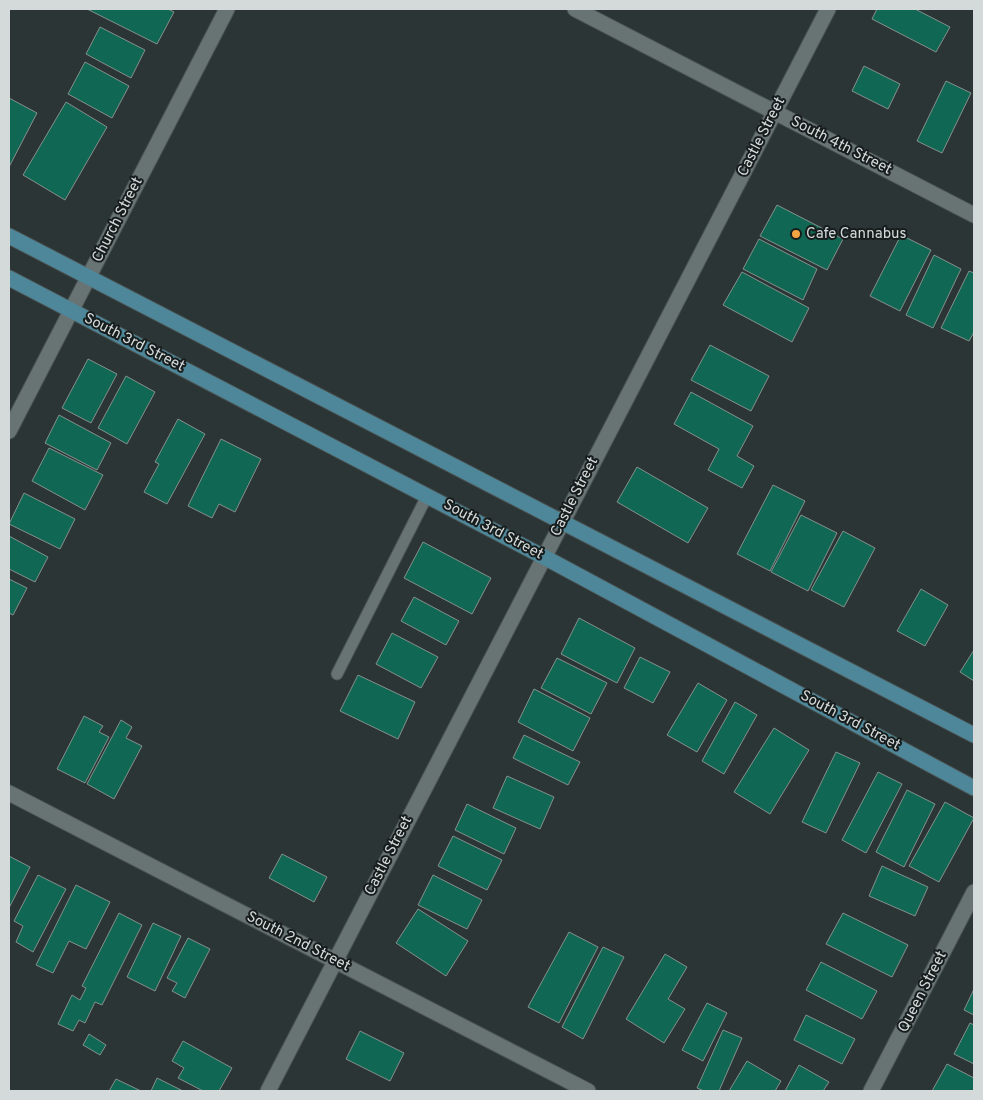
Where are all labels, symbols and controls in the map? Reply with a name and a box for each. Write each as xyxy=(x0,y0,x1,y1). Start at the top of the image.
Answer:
street label: Castle Street xyxy=(734,94,790,180)
street label: South 4th Street xyxy=(787,112,895,180)
street label: Church Street xyxy=(88,174,148,266)
place label: Cafe Cannabus xyxy=(806,225,907,244)
marker: Cafe Cannabus xyxy=(790,228,802,240)
street label: South 3rd Street xyxy=(80,309,188,377)
street label: Castle Street xyxy=(547,454,603,540)
street label: South 3rd Street xyxy=(440,496,546,564)
street label: South 3rd Street xyxy=(797,687,903,755)
street label: Castle Street xyxy=(361,813,417,899)
street label: South 2nd Street xyxy=(243,908,353,976)
street label: Queen Street xyxy=(894,948,952,1036)

